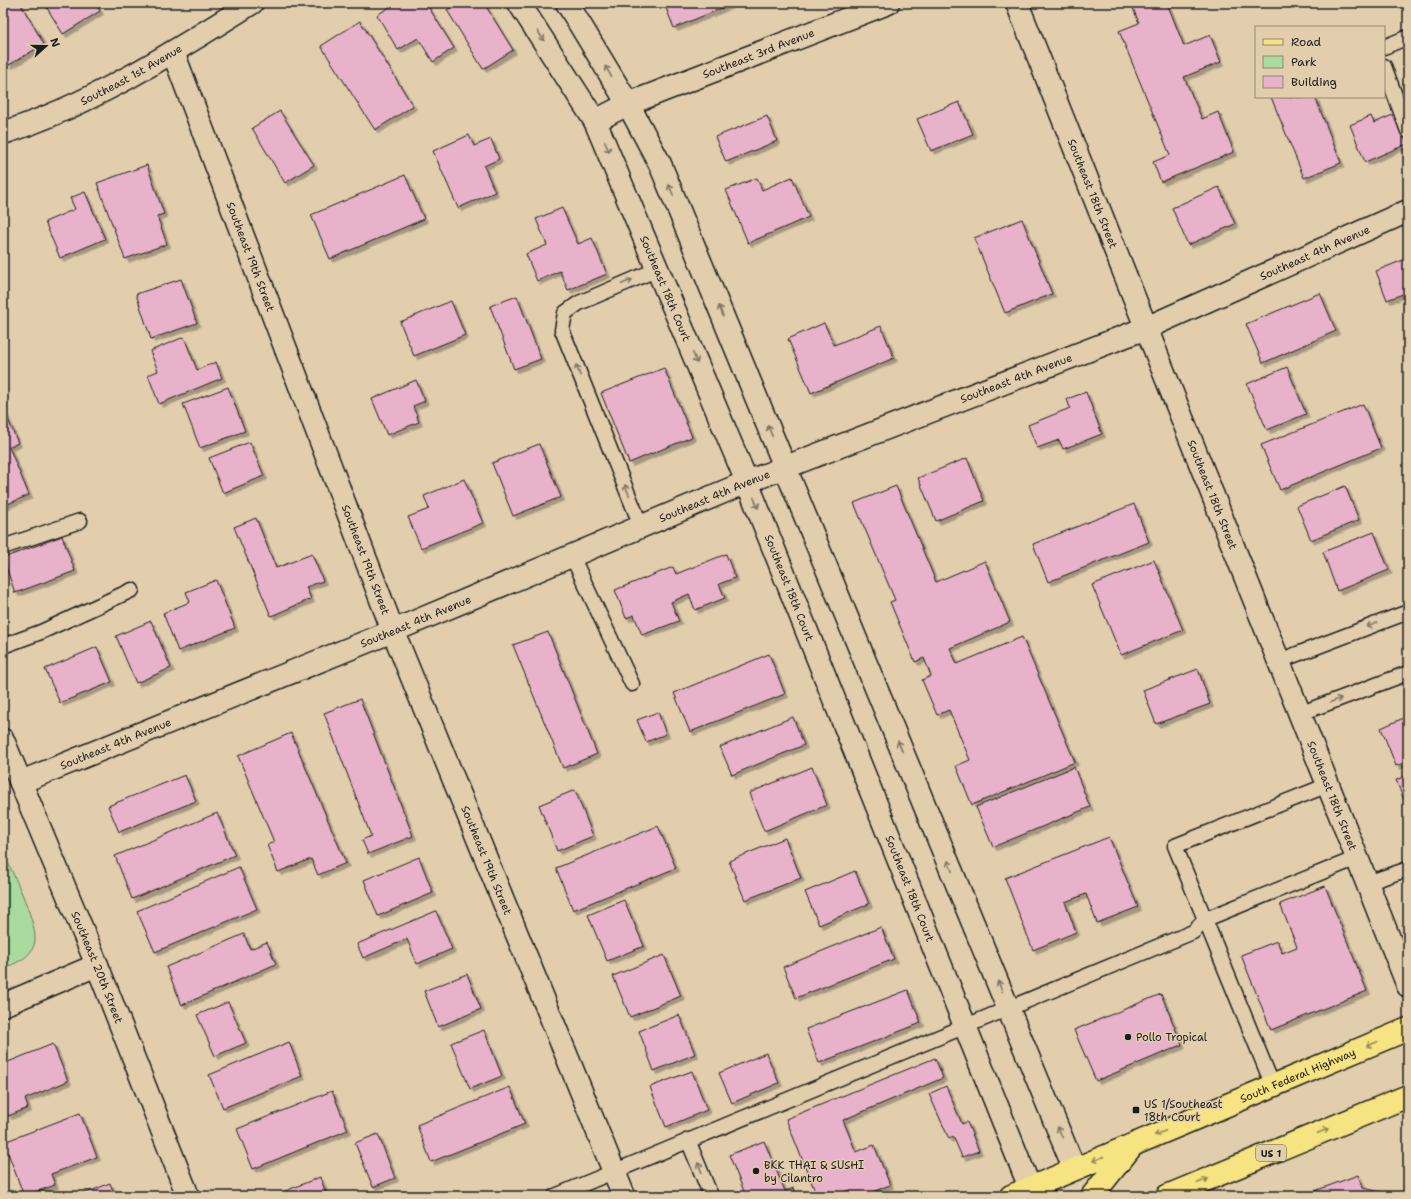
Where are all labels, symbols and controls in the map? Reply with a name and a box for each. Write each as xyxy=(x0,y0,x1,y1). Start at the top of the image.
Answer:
street label: Southeast 3rd Avenue xyxy=(700,25,817,82)
north arrow xyxy=(26,26,66,66)
legend xyxy=(1255,26,1385,98)
one-way arrow xyxy=(537,30,545,41)
text: Road xyxy=(1291,34,1322,50)
text: N xyxy=(46,36,64,50)
street label: Southeast 1st Avenue xyxy=(78,41,185,109)
text: Park xyxy=(1291,54,1317,70)
one-way arrow xyxy=(604,66,612,77)
text: Building xyxy=(1291,74,1337,90)
street label: Southeast 18th Street xyxy=(1064,137,1121,251)
one-way arrow xyxy=(603,141,611,153)
one-way arrow xyxy=(667,185,675,197)
street label: Southeast 19th Street xyxy=(223,200,278,314)
street label: Southeast 4th Avenue xyxy=(1258,222,1372,284)
street label: Southeast 18th Court xyxy=(636,233,694,344)
one-way arrow xyxy=(621,278,633,285)
one-way arrow xyxy=(716,305,724,317)
street label: Southeast 4th Avenue xyxy=(958,350,1074,407)
one-way arrow xyxy=(692,351,699,363)
one-way arrow xyxy=(573,364,581,376)
one-way arrow xyxy=(766,425,773,437)
street label: Southeast 18th Street xyxy=(1184,438,1241,552)
street label: Southeast 4th Avenue xyxy=(657,467,772,526)
one-way arrow xyxy=(622,485,630,497)
one-way arrow xyxy=(752,497,760,509)
street label: Southeast 19th Street xyxy=(338,503,393,617)
street label: Southeast 18th Court xyxy=(761,532,817,644)
street label: Southeast 4th Avenue xyxy=(358,592,473,652)
one-way arrow xyxy=(1366,622,1378,630)
one-way arrow xyxy=(1329,695,1341,703)
street label: Southeast 4th Avenue xyxy=(58,715,174,773)
street label: Southeast 18th Street xyxy=(1303,739,1360,853)
one-way arrow xyxy=(896,740,904,752)
street label: Southeast 19th Street xyxy=(457,804,515,917)
street label: Southeast 18th Court xyxy=(881,833,938,944)
one-way arrow xyxy=(946,860,954,872)
street label: Southeast 20th Street xyxy=(67,909,126,1026)
one-way arrow xyxy=(996,981,1003,993)
place label: Pollo Tropical xyxy=(1136,1030,1208,1045)
marker: Pollo Tropical xyxy=(1123,1032,1133,1042)
one-way arrow xyxy=(1366,1041,1378,1048)
street label: South Federal Highway xyxy=(1238,1045,1358,1107)
place label: US 1/Southeast 18th Court xyxy=(1144,1097,1223,1125)
marker: US 1/Southeast 18th Court xyxy=(1131,1105,1141,1115)
one-way arrow xyxy=(1055,1127,1063,1139)
one-way arrow xyxy=(1317,1127,1329,1134)
one-way arrow xyxy=(1154,1130,1166,1137)
road number: US 1 xyxy=(1256,1145,1286,1161)
one-way arrow xyxy=(1093,1155,1105,1163)
place label: BKK THAI & SUSHI by Cilantro xyxy=(764,1158,864,1186)
one-way arrow xyxy=(695,1163,703,1175)
marker: BKK THAI & SUSHI by Cilantro xyxy=(751,1166,761,1176)
one-way arrow xyxy=(1197,1177,1209,1184)

